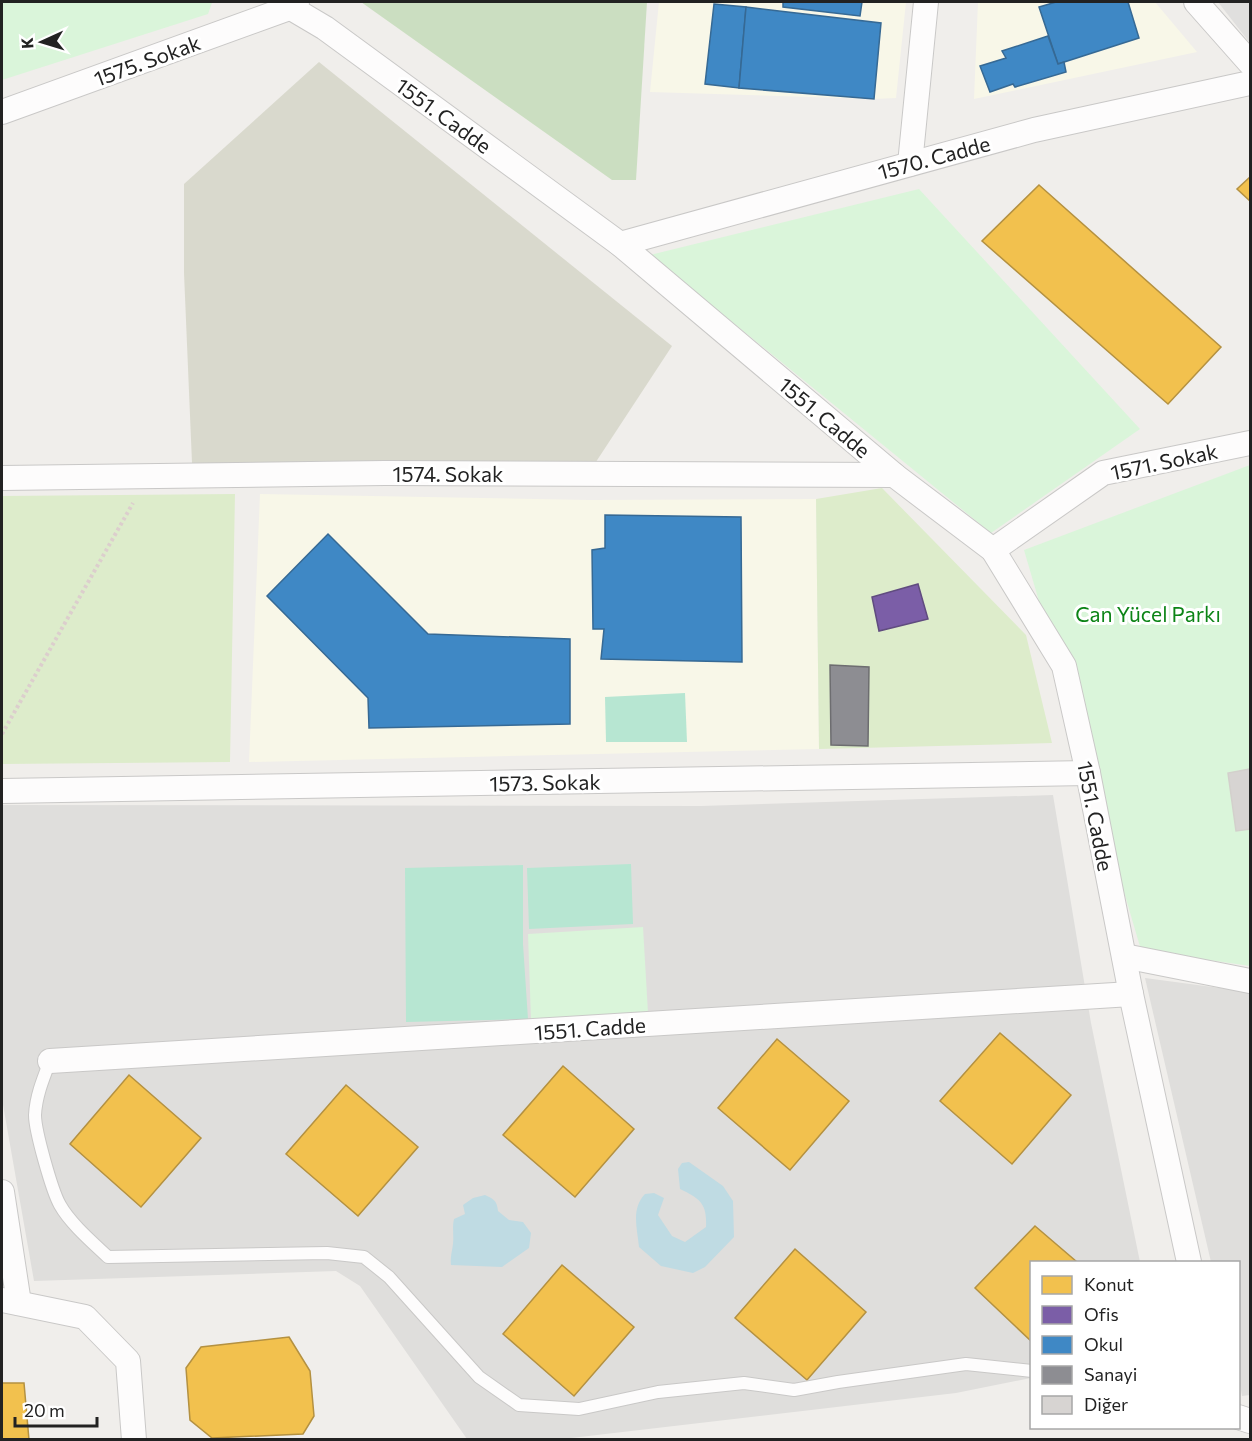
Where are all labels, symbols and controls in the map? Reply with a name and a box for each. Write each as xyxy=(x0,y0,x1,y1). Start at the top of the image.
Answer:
north arrow xyxy=(12,12,72,72)
street label: 1575. Sokak xyxy=(90,29,204,91)
text: K xyxy=(17,37,36,49)
street label: 1551. Cadde xyxy=(391,72,497,158)
street label: 1570. Cadde xyxy=(875,130,993,184)
street label: 1551. Cadde xyxy=(774,372,876,462)
street label: 1571. Sokak xyxy=(1108,437,1220,485)
street label: 1574. Sokak xyxy=(393,461,503,486)
park label: Can Yücel Parkı xyxy=(1075,601,1221,626)
street label: 1551. Cadde xyxy=(1073,759,1119,873)
street label: 1573. Sokak xyxy=(489,769,601,795)
street label: 1551. Cadde xyxy=(533,1012,647,1044)
legend xyxy=(1030,1261,1240,1429)
text: Konut xyxy=(1084,1273,1134,1295)
text: Ofis xyxy=(1084,1303,1119,1325)
text: Okul xyxy=(1084,1333,1123,1355)
text: Sanayi xyxy=(1084,1363,1137,1385)
scale bar xyxy=(15,1390,98,1428)
text: Diğer xyxy=(1084,1393,1128,1415)
text: 20 m xyxy=(24,1399,65,1421)

